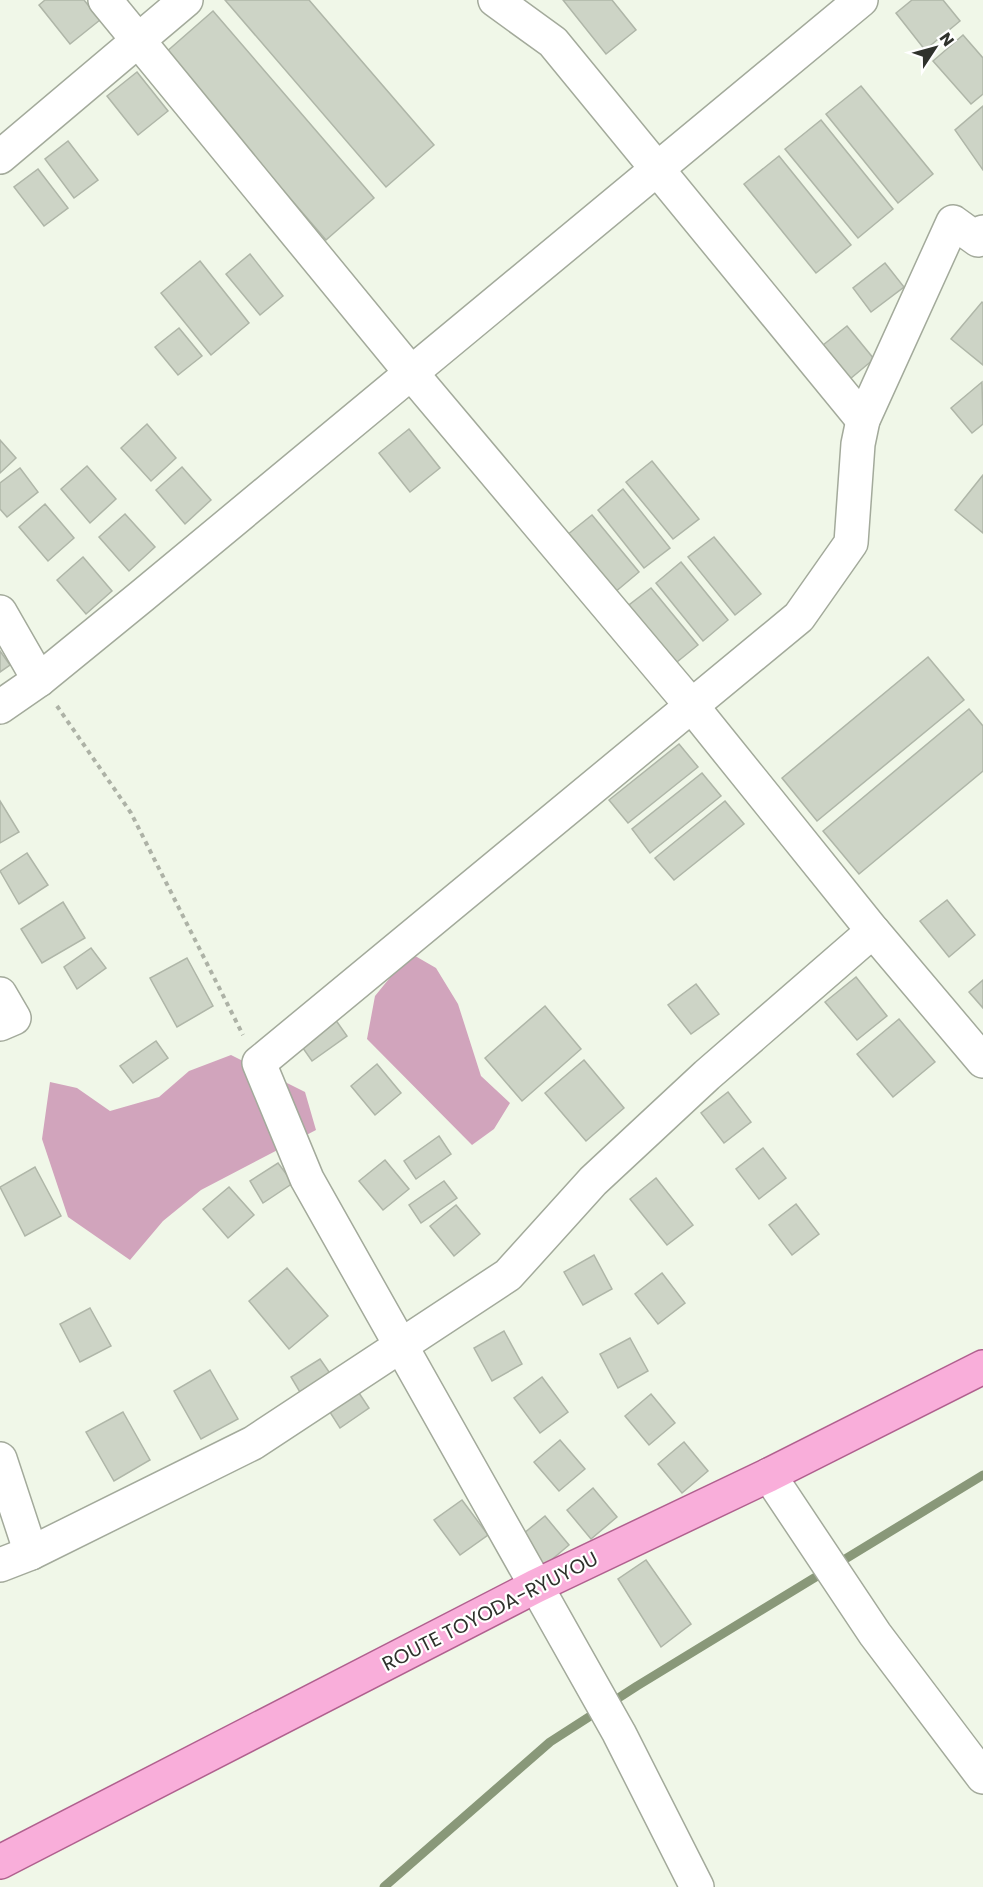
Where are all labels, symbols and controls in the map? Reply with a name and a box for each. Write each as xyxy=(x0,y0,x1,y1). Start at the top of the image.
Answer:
north arrow xyxy=(905,18,965,78)
text: N xyxy=(934,28,960,51)
street label: ROUTE TOYODA-RYUYOU xyxy=(377,1544,603,1678)

